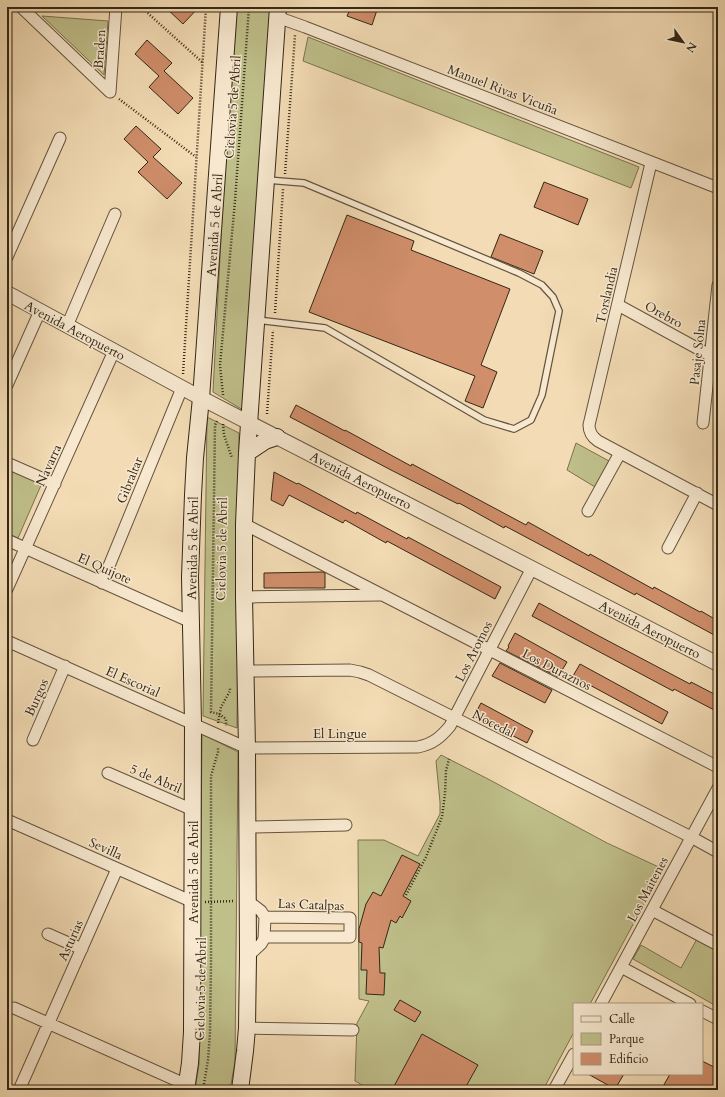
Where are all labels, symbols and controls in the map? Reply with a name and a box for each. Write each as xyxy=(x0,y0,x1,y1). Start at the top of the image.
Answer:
north arrow xyxy=(663,22,703,62)
street label: Braden xyxy=(90,28,110,69)
text: N xyxy=(682,39,700,56)
street label: Ciclovia 5 de Abril xyxy=(220,54,246,159)
street label: Manuel Rivas Vicuña xyxy=(445,61,561,119)
street label: Avenida 5 de Abril xyxy=(202,172,228,277)
street label: Torslandia xyxy=(592,265,622,326)
street label: Avenida Aeropuerto xyxy=(21,297,128,365)
street label: Orebro xyxy=(641,297,686,333)
street label: Pasaje Solna xyxy=(686,318,710,386)
street label: Navarra xyxy=(32,441,66,489)
street label: Avenida Aeropuerto xyxy=(307,448,414,514)
street label: Gibraltar xyxy=(112,454,148,506)
street label: Avenida 5 de Abril xyxy=(183,496,203,600)
street label: Ciclovia 5 de Abril xyxy=(212,496,232,601)
street label: El Quijote xyxy=(75,549,135,589)
street label: Avenida Aeropuerto xyxy=(596,597,703,663)
street label: Los Aromos xyxy=(451,618,497,685)
street label: Los Duraznos xyxy=(519,645,594,695)
street label: El Escorial xyxy=(103,662,163,702)
street label: Burgos xyxy=(21,676,53,719)
street label: Nocedal xyxy=(469,705,519,743)
street label: El Lingue xyxy=(313,725,367,743)
street label: 5 de Abril xyxy=(127,760,185,798)
street label: Avenida 5 de Abril xyxy=(185,820,203,924)
street label: Sevilla xyxy=(86,834,126,864)
street label: Los Maitenes xyxy=(623,853,673,925)
street label: Las Catalpas xyxy=(277,895,345,915)
street label: Asturias xyxy=(54,917,88,964)
street label: Ciclovia 5 de Abril xyxy=(191,936,211,1041)
legend xyxy=(573,1003,703,1075)
text: Calle xyxy=(609,1011,635,1027)
text: Parque xyxy=(609,1031,644,1047)
text: Edificio xyxy=(609,1051,649,1067)

